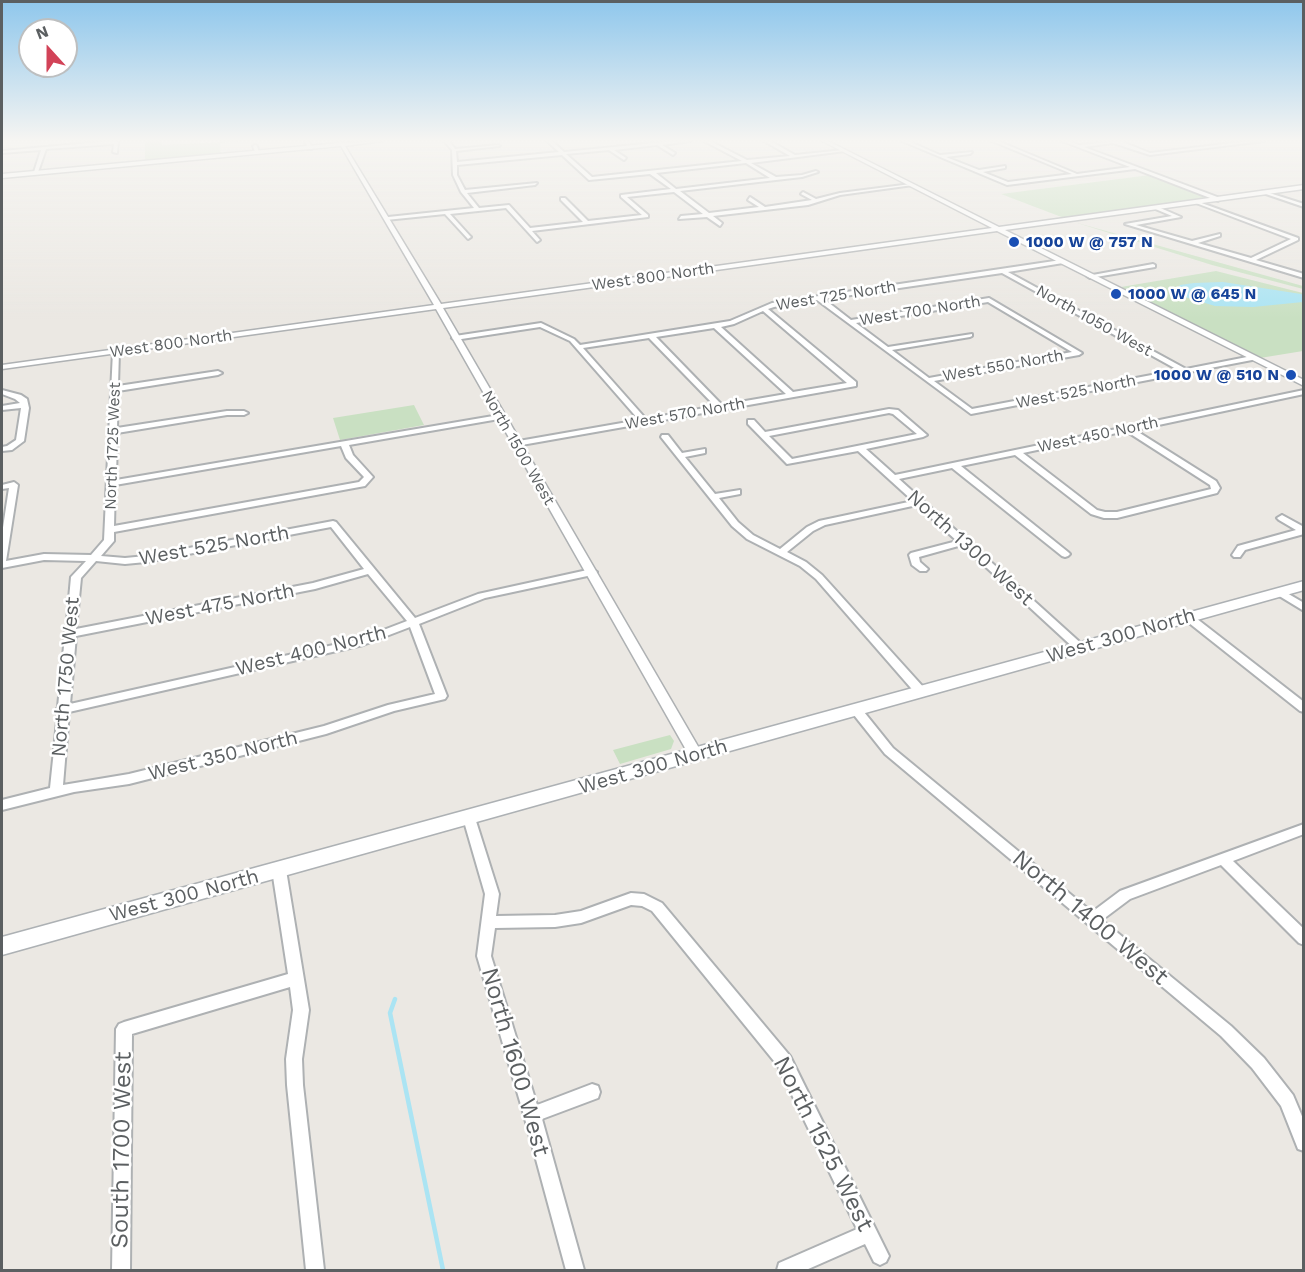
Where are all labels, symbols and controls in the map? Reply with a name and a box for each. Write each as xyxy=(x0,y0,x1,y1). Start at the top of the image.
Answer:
north arrow xyxy=(18,18,78,78)
text: N xyxy=(33,22,51,44)
place label: 1000 W @ 757 N xyxy=(1026,232,1153,252)
marker: 1000 W @ 757 N xyxy=(1007,235,1021,249)
street label: West 800 North xyxy=(590,259,716,295)
street label: West 725 North xyxy=(774,277,898,315)
street label: North 1050 West xyxy=(1033,281,1155,361)
place label: 1000 W @ 645 N xyxy=(1128,284,1256,304)
marker: 1000 W @ 645 N xyxy=(1109,287,1123,301)
street label: West 700 North xyxy=(858,292,982,330)
street label: West 800 North xyxy=(108,326,234,362)
street label: West 550 North xyxy=(941,346,1065,386)
place label: 1000 W @ 510 N xyxy=(1154,365,1279,385)
marker: 1000 W @ 510 N xyxy=(1284,368,1298,382)
street label: West 525 North xyxy=(1014,371,1138,413)
street label: North 1725 West xyxy=(101,382,125,510)
street label: North 1500 West xyxy=(477,387,559,509)
street label: West 570 North xyxy=(623,394,747,434)
street label: West 450 North xyxy=(1036,413,1160,457)
street label: North 1300 West xyxy=(902,485,1038,611)
street label: West 525 North xyxy=(137,521,291,571)
street label: West 475 North xyxy=(143,579,297,631)
street label: North 1750 West xyxy=(47,596,85,758)
street label: West 300 North xyxy=(1044,603,1198,669)
street label: West 400 North xyxy=(233,621,389,681)
street label: West 350 North xyxy=(146,726,300,786)
street label: West 300 North xyxy=(576,734,730,800)
street label: North 1400 West xyxy=(1006,844,1174,992)
street label: West 300 North xyxy=(107,864,261,928)
street label: North 1600 West xyxy=(474,964,556,1160)
street label: South 1700 West xyxy=(106,1051,138,1249)
street label: North 1525 West xyxy=(767,1052,879,1236)

